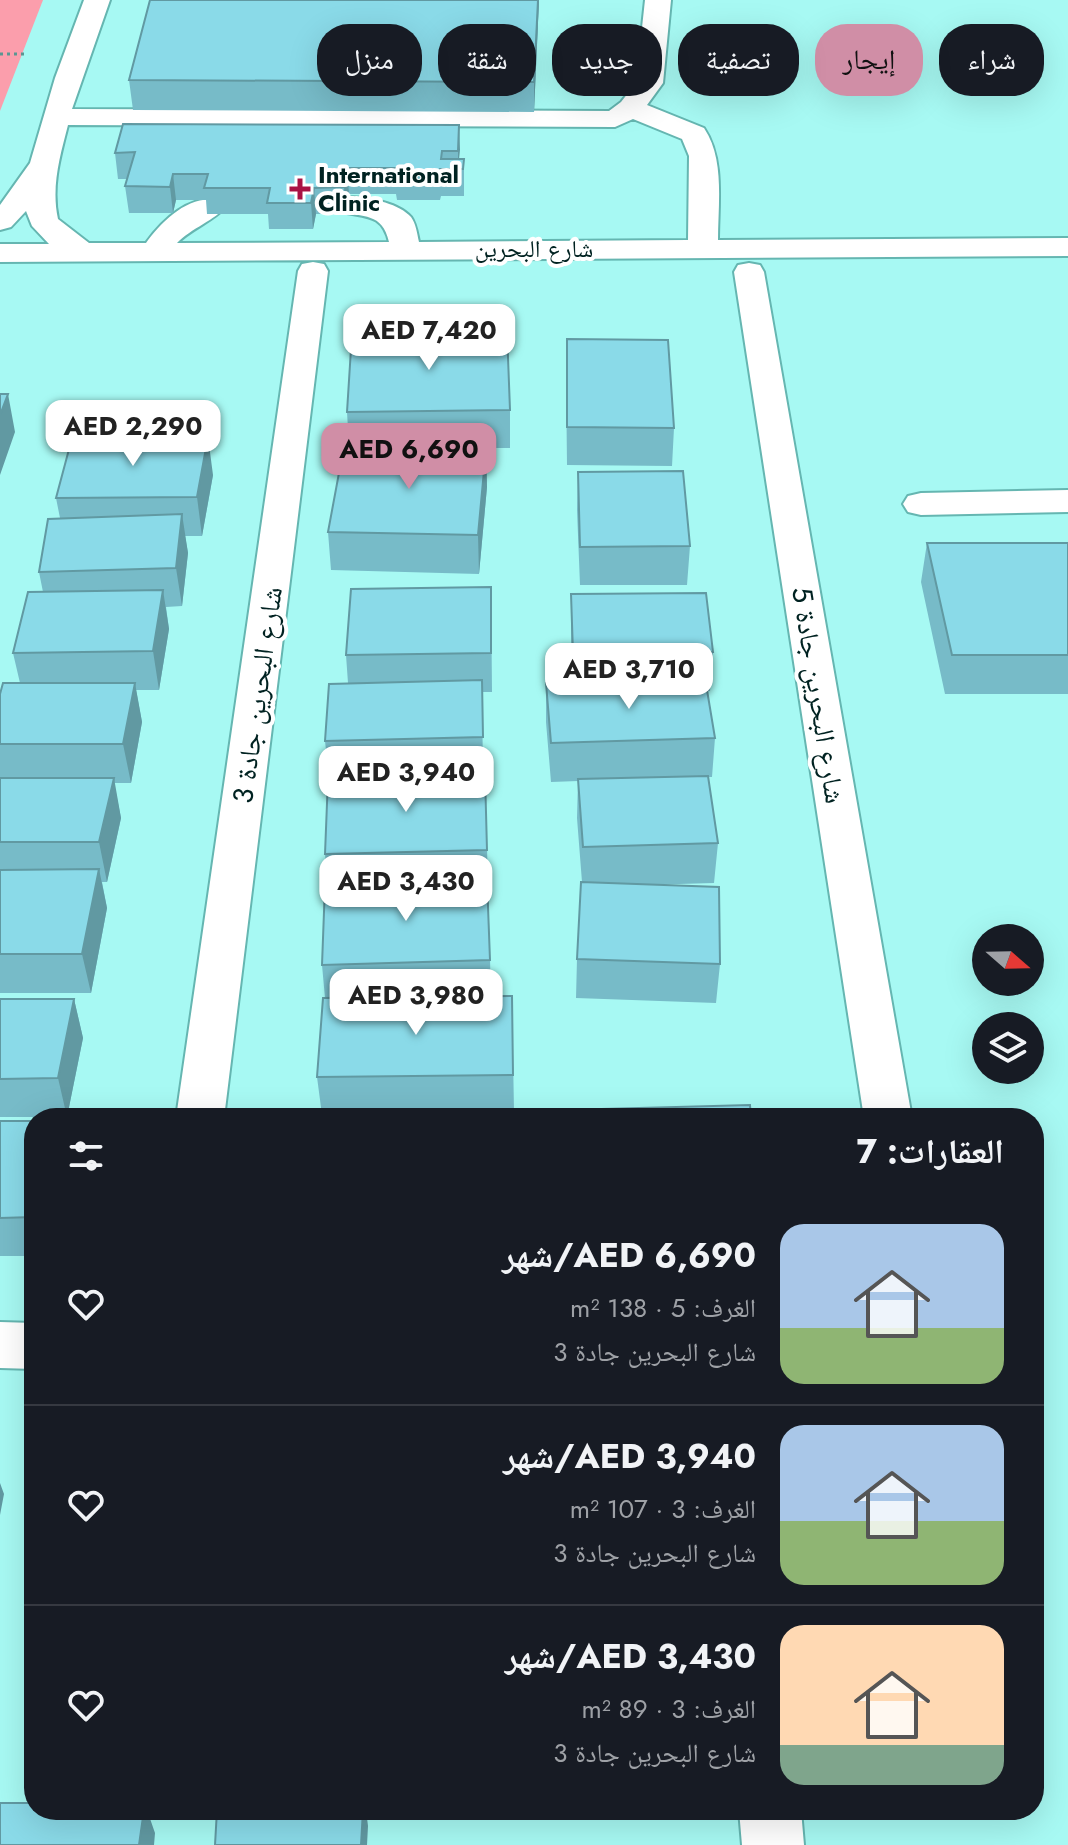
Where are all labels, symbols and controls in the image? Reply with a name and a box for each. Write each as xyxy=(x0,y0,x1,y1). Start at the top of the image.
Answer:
chip: منزل xyxy=(317,24,422,96)
chip: شقة xyxy=(438,24,536,96)
chip: جديد xyxy=(552,24,662,96)
chip: تصفية xyxy=(678,24,799,96)
chip: إيجار xyxy=(815,24,923,96)
chip: شراء xyxy=(939,24,1044,96)
place label: International Clinic xyxy=(318,157,459,220)
marker: International Clinic xyxy=(289,178,311,200)
street label: شارع البحرين xyxy=(475,231,593,266)
pin: AED 7,420 xyxy=(337,304,521,372)
text: AED 7,420 xyxy=(361,311,497,349)
pin: AED 2,290 xyxy=(41,400,225,468)
text: AED 2,290 xyxy=(64,407,202,445)
pin: AED 6,690 xyxy=(317,423,501,491)
text: AED 6,690 xyxy=(339,430,479,468)
street label: شارع البحرين جادة 3 xyxy=(222,584,293,806)
street label: شارع البحرين جادة 5 xyxy=(781,584,856,806)
pin: AED 3,710 xyxy=(537,643,721,711)
text: AED 3,710 xyxy=(563,650,695,688)
pin: AED 3,940 xyxy=(314,746,498,814)
text: AED 3,940 xyxy=(337,753,475,791)
pin: AED 3,430 xyxy=(314,855,498,923)
text: AED 3,430 xyxy=(337,862,475,900)
north arrow xyxy=(972,924,1044,996)
map controls xyxy=(972,924,1044,1084)
pin: AED 3,980 xyxy=(324,969,508,1037)
text: AED 3,980 xyxy=(348,976,484,1014)
button: layers xyxy=(972,1012,1044,1084)
text: العقارات: 7 xyxy=(856,1127,1004,1176)
icon: filters xyxy=(64,1134,108,1178)
text: AED 6,690/شهر xyxy=(502,1231,756,1280)
icon: home xyxy=(844,1256,940,1352)
icon: heart xyxy=(64,1282,108,1326)
text: الغرف: 5 · 138 m² xyxy=(570,1289,756,1327)
text: شارع البحرين جادة 3 xyxy=(553,1333,756,1371)
text: AED 3,940/شهر xyxy=(503,1432,756,1481)
icon: home xyxy=(844,1457,940,1553)
icon: heart xyxy=(64,1483,108,1527)
text: الغرف: 3 · 107 m² xyxy=(570,1490,756,1528)
text: شارع البحرين جادة 3 xyxy=(553,1534,756,1572)
text: AED 3,430/شهر xyxy=(505,1632,756,1681)
icon: home xyxy=(844,1657,940,1753)
icon: heart xyxy=(64,1683,108,1727)
text: الغرف: 3 · 89 m² xyxy=(581,1690,756,1728)
text: شارع البحرين جادة 3 xyxy=(553,1734,756,1772)

